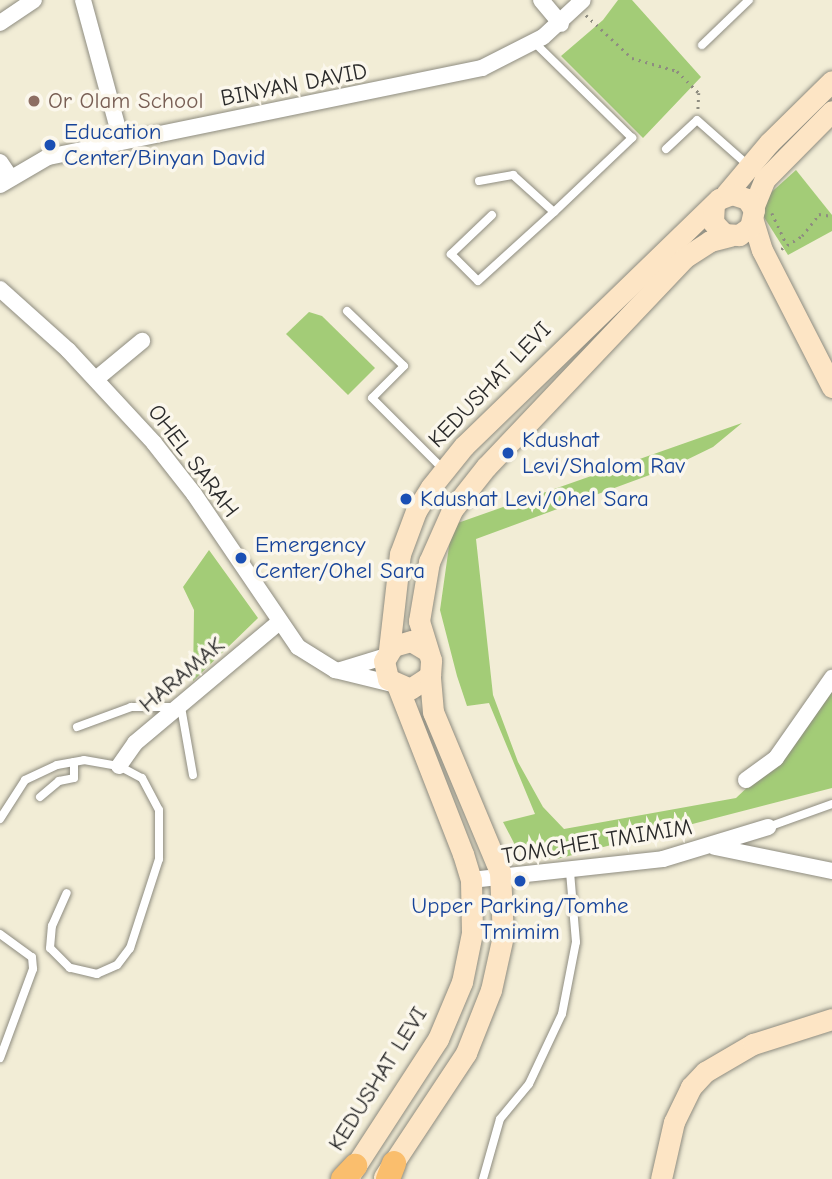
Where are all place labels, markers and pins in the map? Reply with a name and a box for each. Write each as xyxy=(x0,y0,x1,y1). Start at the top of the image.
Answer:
place label: Or Olam School xyxy=(48,87,203,115)
marker: Or Olam School xyxy=(26,93,42,109)
place label: Education Center/Binyan David xyxy=(64,118,265,172)
marker: Education Center/Binyan David xyxy=(42,137,58,153)
place label: Kdushat Levi/Shalom Rav xyxy=(522,426,685,480)
marker: Kdushat Levi/Shalom Rav xyxy=(500,445,516,461)
place label: Kdushat Levi/Ohel Sara xyxy=(420,485,649,513)
marker: Kdushat Levi/Ohel Sara xyxy=(398,491,414,507)
place label: Emergency Center/Ohel Sara xyxy=(255,531,425,585)
marker: Emergency Center/Ohel Sara xyxy=(233,550,249,566)
marker: Upper Parking/Tomhe Tmimim xyxy=(512,873,528,889)
place label: Upper Parking/Tomhe Tmimim xyxy=(411,892,629,946)

